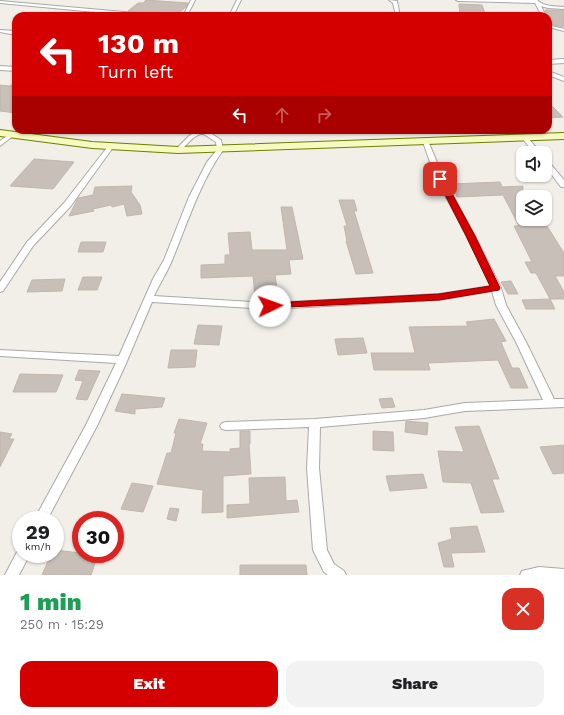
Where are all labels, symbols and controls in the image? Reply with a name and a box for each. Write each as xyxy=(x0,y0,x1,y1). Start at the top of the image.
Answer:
text: 130 m xyxy=(98,27,179,60)
icon: left xyxy=(32,28,84,80)
text: Turn left xyxy=(98,61,173,82)
icon: left xyxy=(229,104,251,126)
icon: ahead xyxy=(271,104,293,126)
icon: right xyxy=(313,104,335,126)
map controls xyxy=(516,146,552,226)
button: sound xyxy=(516,146,552,182)
pin xyxy=(423,162,457,196)
icon: arrive xyxy=(429,168,451,190)
button: layers xyxy=(516,190,552,226)
position arrow xyxy=(249,285,291,327)
speed limit sign: 30 xyxy=(72,511,124,563)
text: 29 xyxy=(26,520,50,544)
text: km/h xyxy=(25,541,51,552)
text: 1 min xyxy=(20,588,82,616)
button: close xyxy=(502,588,544,630)
text: 250 m · 15:29 xyxy=(20,617,104,632)
button: Exit xyxy=(20,661,278,707)
button: Share xyxy=(286,661,544,707)

